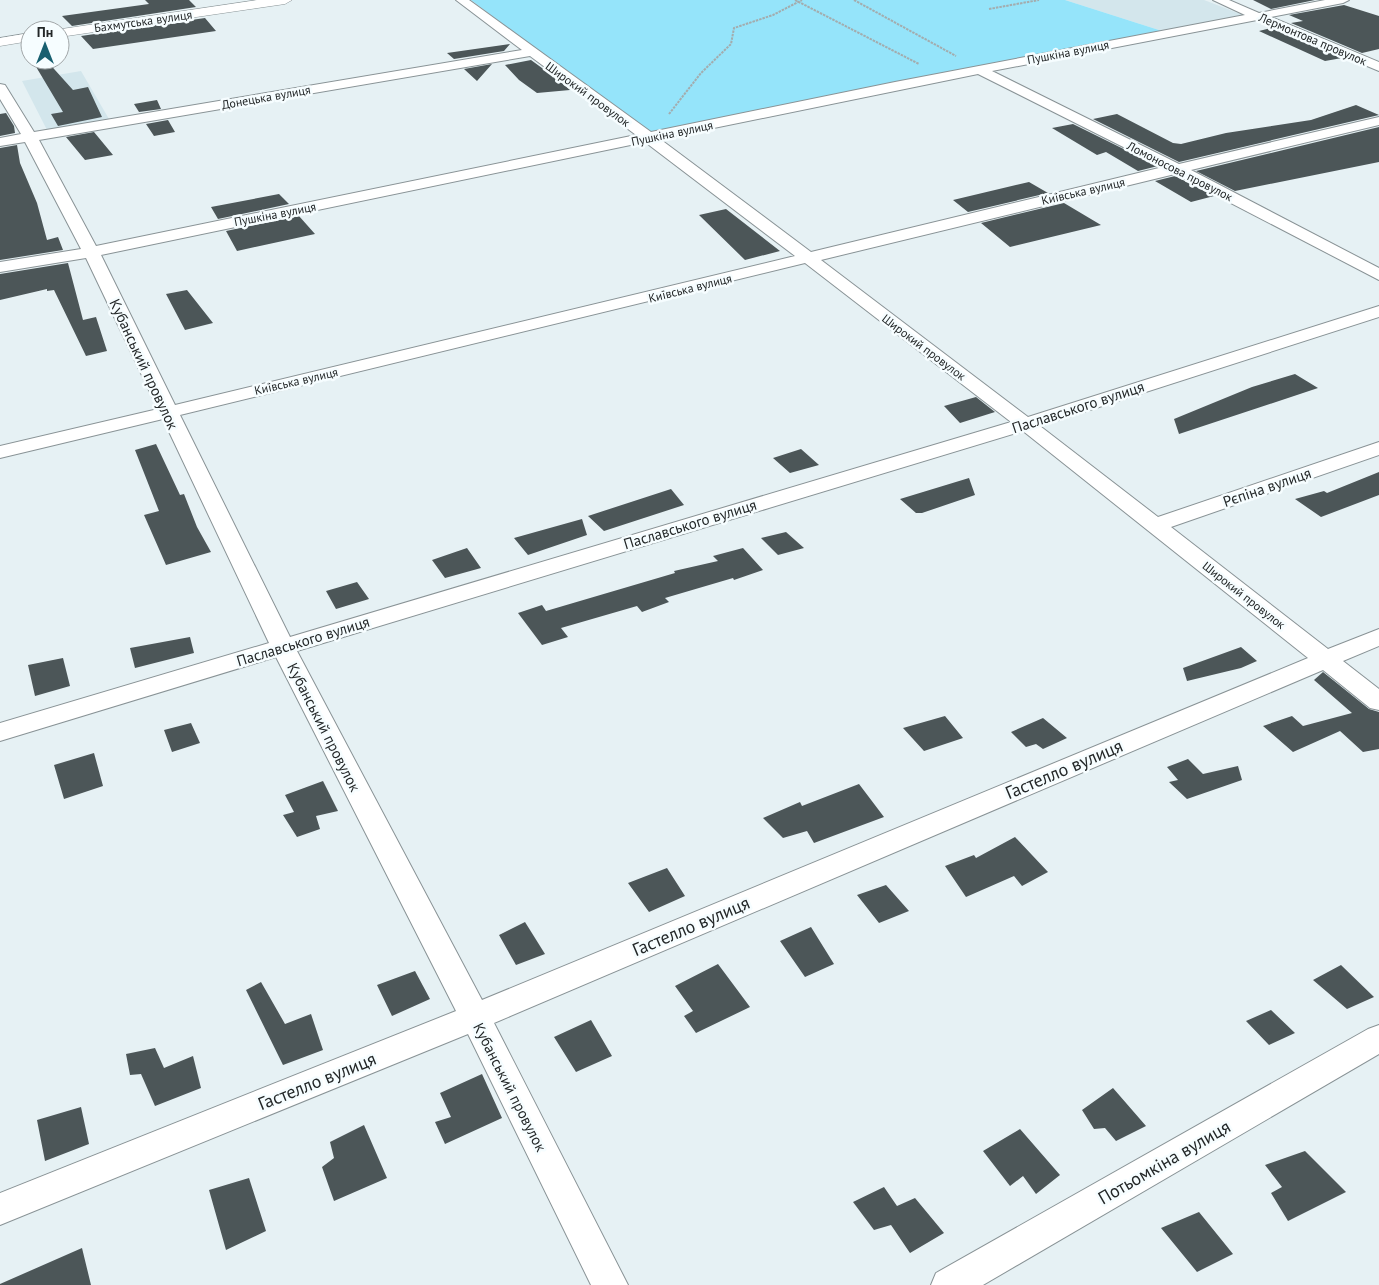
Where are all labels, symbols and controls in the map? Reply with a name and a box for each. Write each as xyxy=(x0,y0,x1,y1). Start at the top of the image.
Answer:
street label: Бахмутська вулиця xyxy=(93,7,193,35)
street label: Лермонтова провулок xyxy=(1256,9,1369,69)
north arrow xyxy=(20,20,70,70)
text: Пн xyxy=(37,23,53,41)
street label: Пушкіна вулиця xyxy=(1026,37,1110,67)
street label: Широкий провулок xyxy=(543,58,633,130)
street label: Донецька вулиця xyxy=(220,82,312,112)
street label: Пушкіна вулиця xyxy=(630,117,714,149)
street label: Ломоносова провулок xyxy=(1124,137,1236,204)
street label: Київська вулиця xyxy=(1040,174,1126,208)
street label: Пушкіна вулиця xyxy=(233,199,317,229)
street label: Київська вулиця xyxy=(647,270,733,306)
street label: Кубанський провулок xyxy=(105,296,183,433)
street label: Широкий провулок xyxy=(879,311,969,384)
street label: Київська вулиця xyxy=(253,364,339,398)
street label: Паславського вулиця xyxy=(1009,377,1147,437)
street label: Рєпіна вулиця xyxy=(1220,463,1314,511)
street label: Паславського вулиця xyxy=(621,495,759,553)
street label: Широкий провулок xyxy=(1200,558,1289,632)
street label: Паславського вулиця xyxy=(234,612,372,670)
street label: Кубанський провулок xyxy=(283,659,365,795)
street label: Гастелло вулиця xyxy=(1002,734,1126,804)
street label: Гастелло вулиця xyxy=(629,891,753,961)
street label: Кубанський провулок xyxy=(469,1019,551,1155)
street label: Гастелло вулиця xyxy=(255,1047,379,1115)
street label: Потьомкіна вулиця xyxy=(1094,1115,1234,1209)

